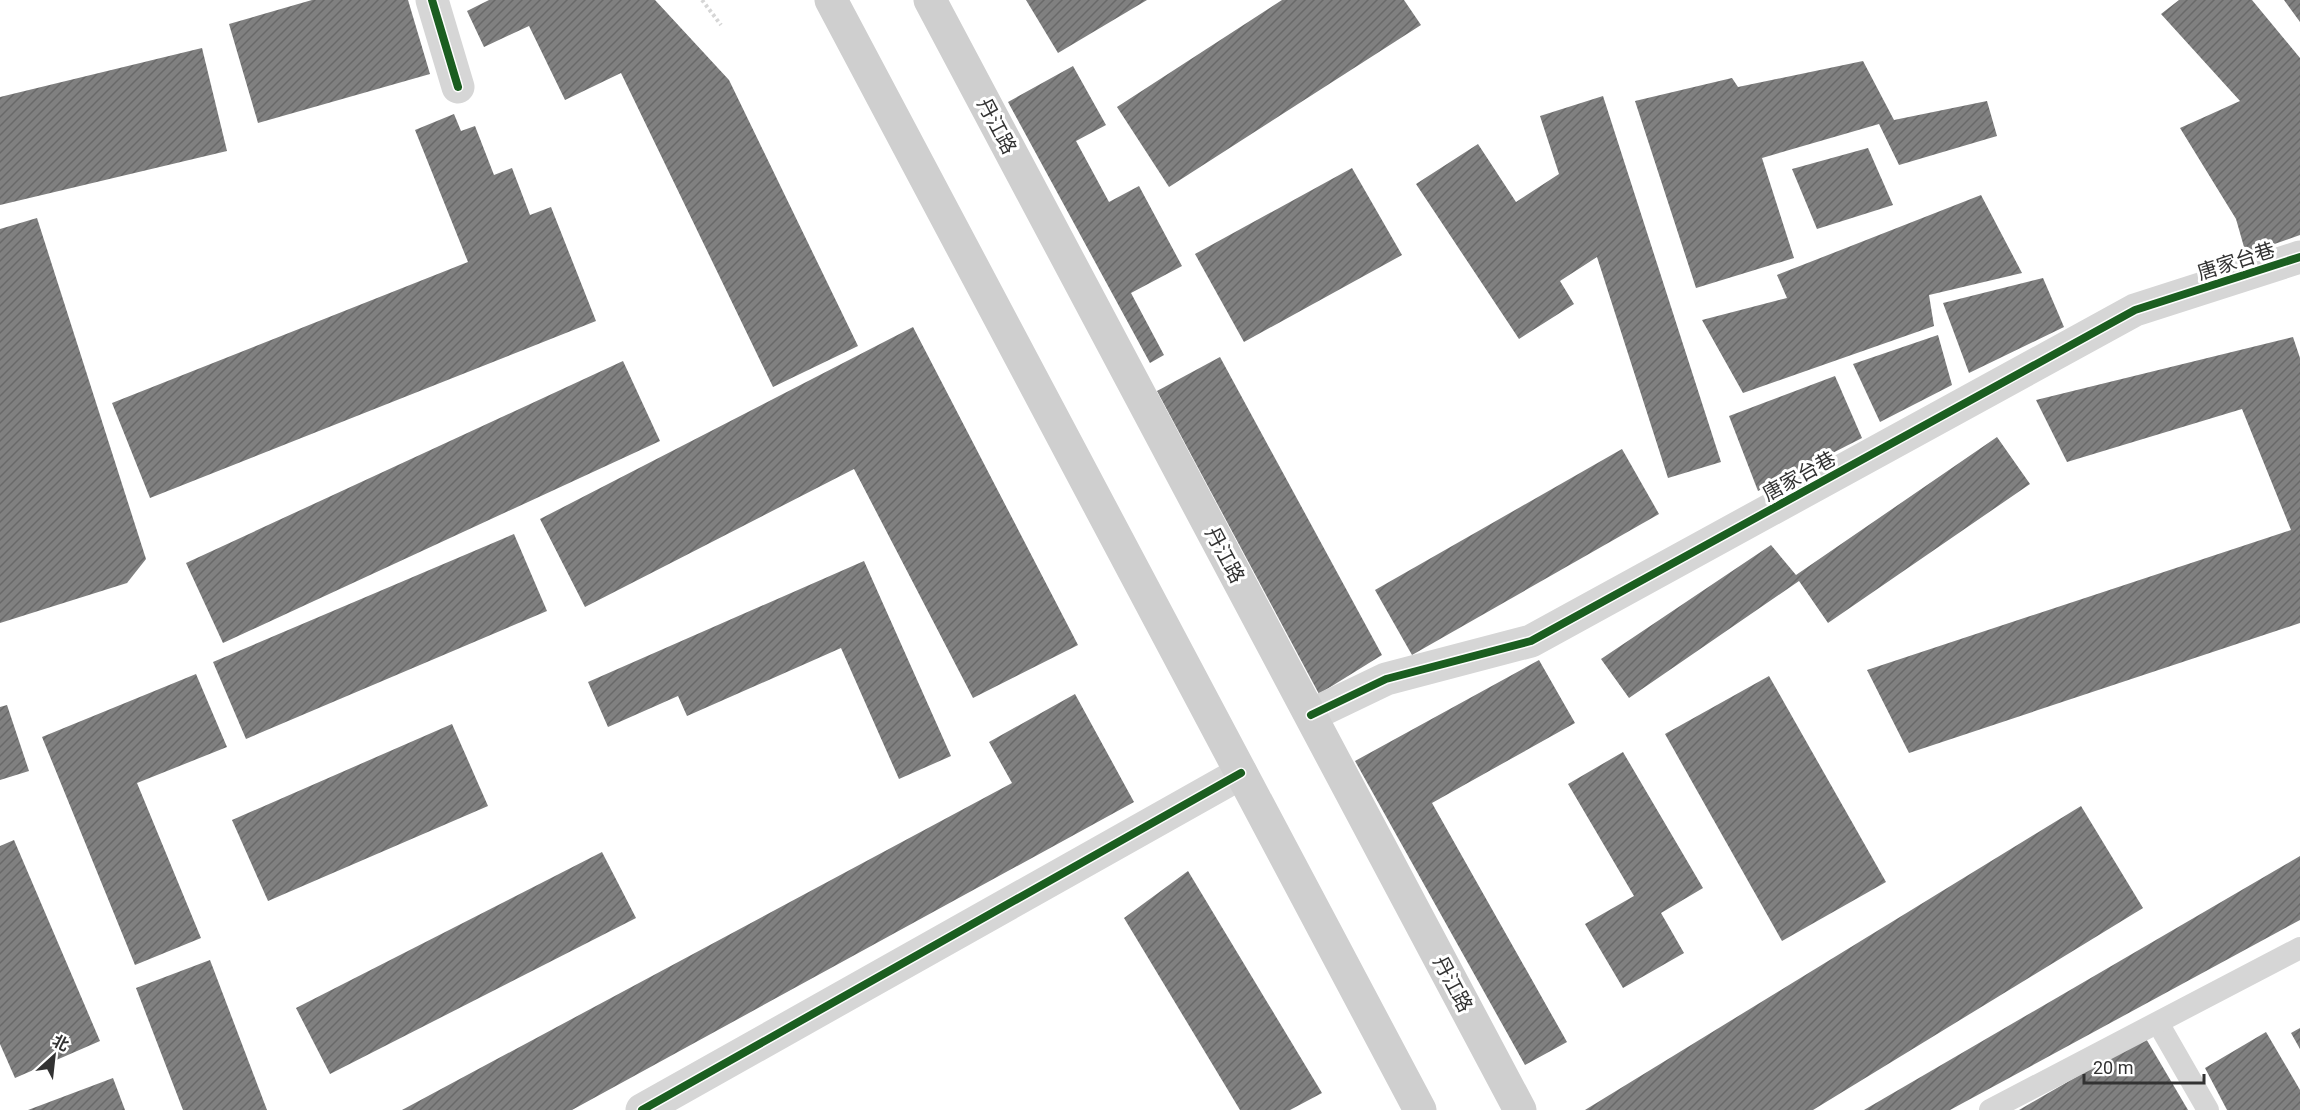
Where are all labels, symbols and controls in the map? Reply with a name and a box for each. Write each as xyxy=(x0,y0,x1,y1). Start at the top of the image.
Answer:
street label: 丹江路 xyxy=(972,94,1022,158)
street label: 唐家台巷 xyxy=(2194,237,2278,285)
street label: 唐家台巷 xyxy=(1758,446,1840,506)
street label: 丹江路 xyxy=(1200,523,1250,587)
street label: 丹江路 xyxy=(1428,952,1478,1016)
north arrow xyxy=(24,1026,84,1086)
text: 北 xyxy=(49,1031,72,1055)
scale bar xyxy=(2084,1047,2204,1085)
text: 20 m xyxy=(2093,1057,2133,1078)

